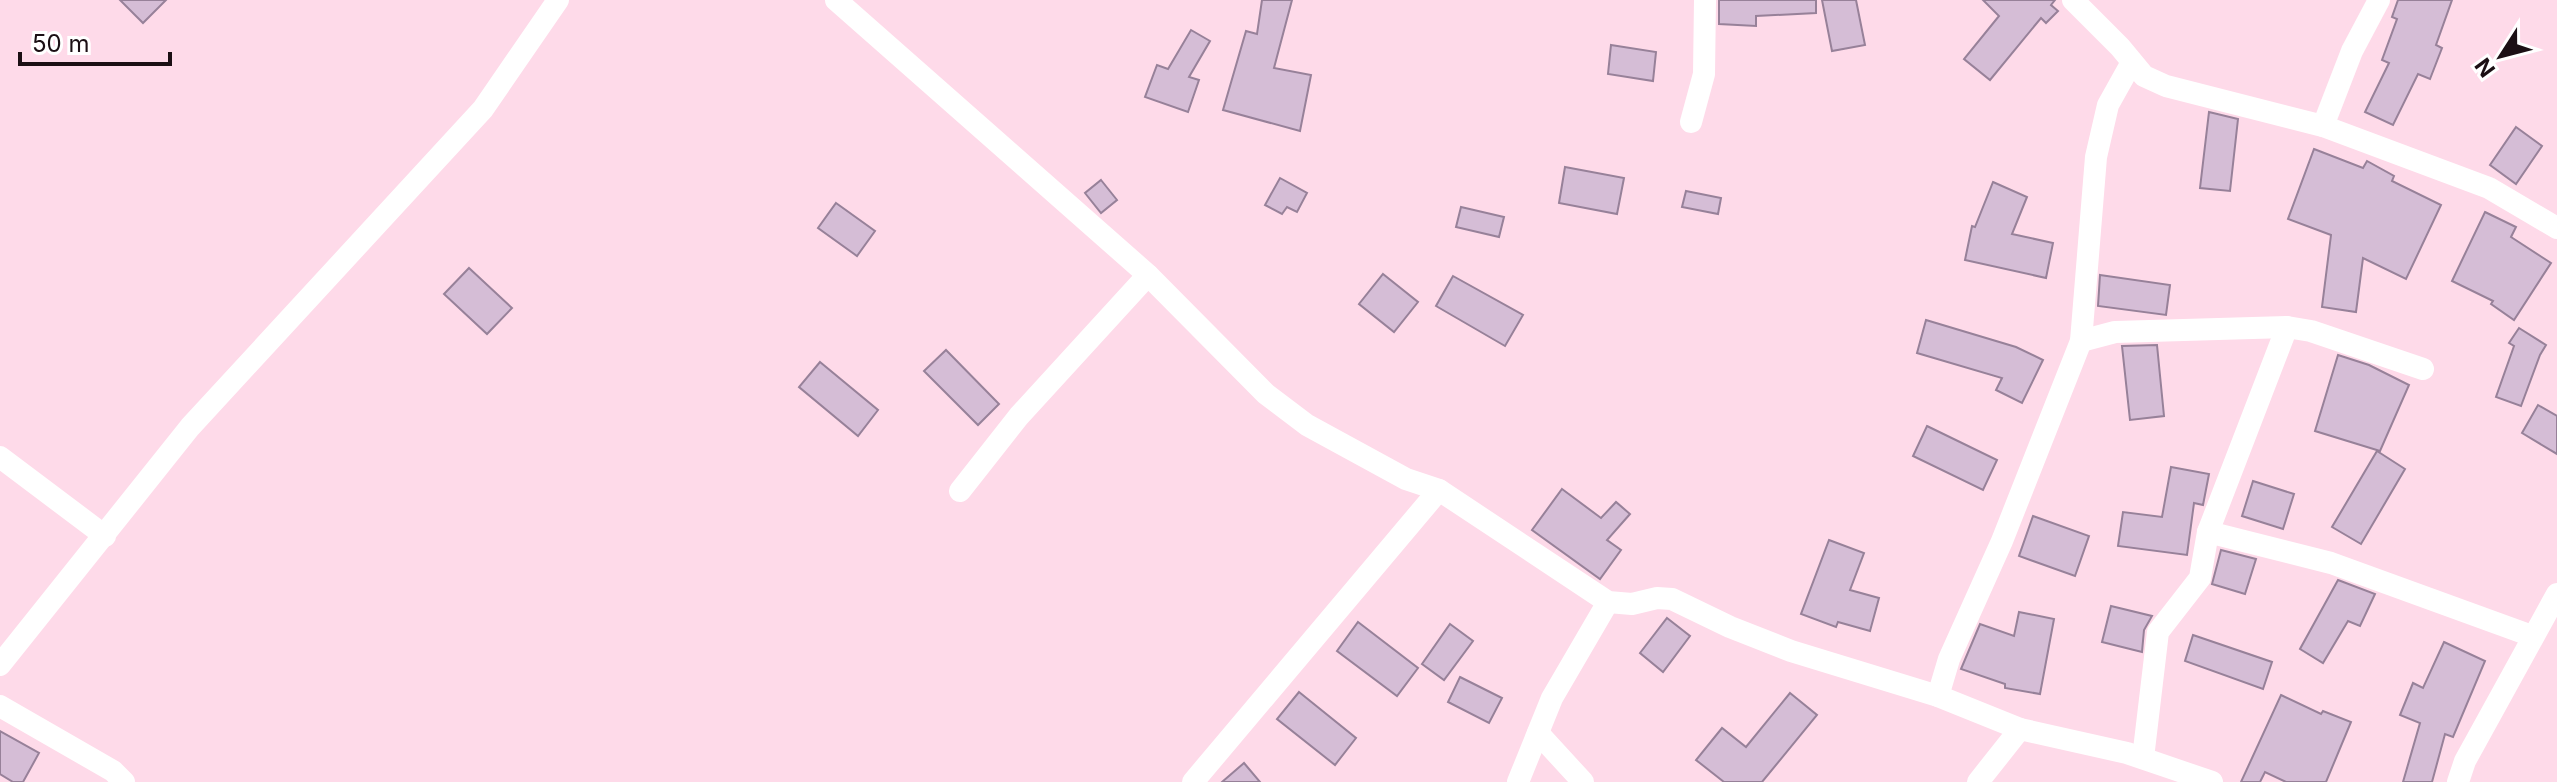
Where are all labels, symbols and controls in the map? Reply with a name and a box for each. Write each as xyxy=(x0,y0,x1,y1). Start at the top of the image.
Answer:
scale bar xyxy=(20,16,170,66)
north arrow xyxy=(2461,16,2541,96)
text: 50 m xyxy=(32,29,90,58)
text: N xyxy=(2469,53,2500,82)

